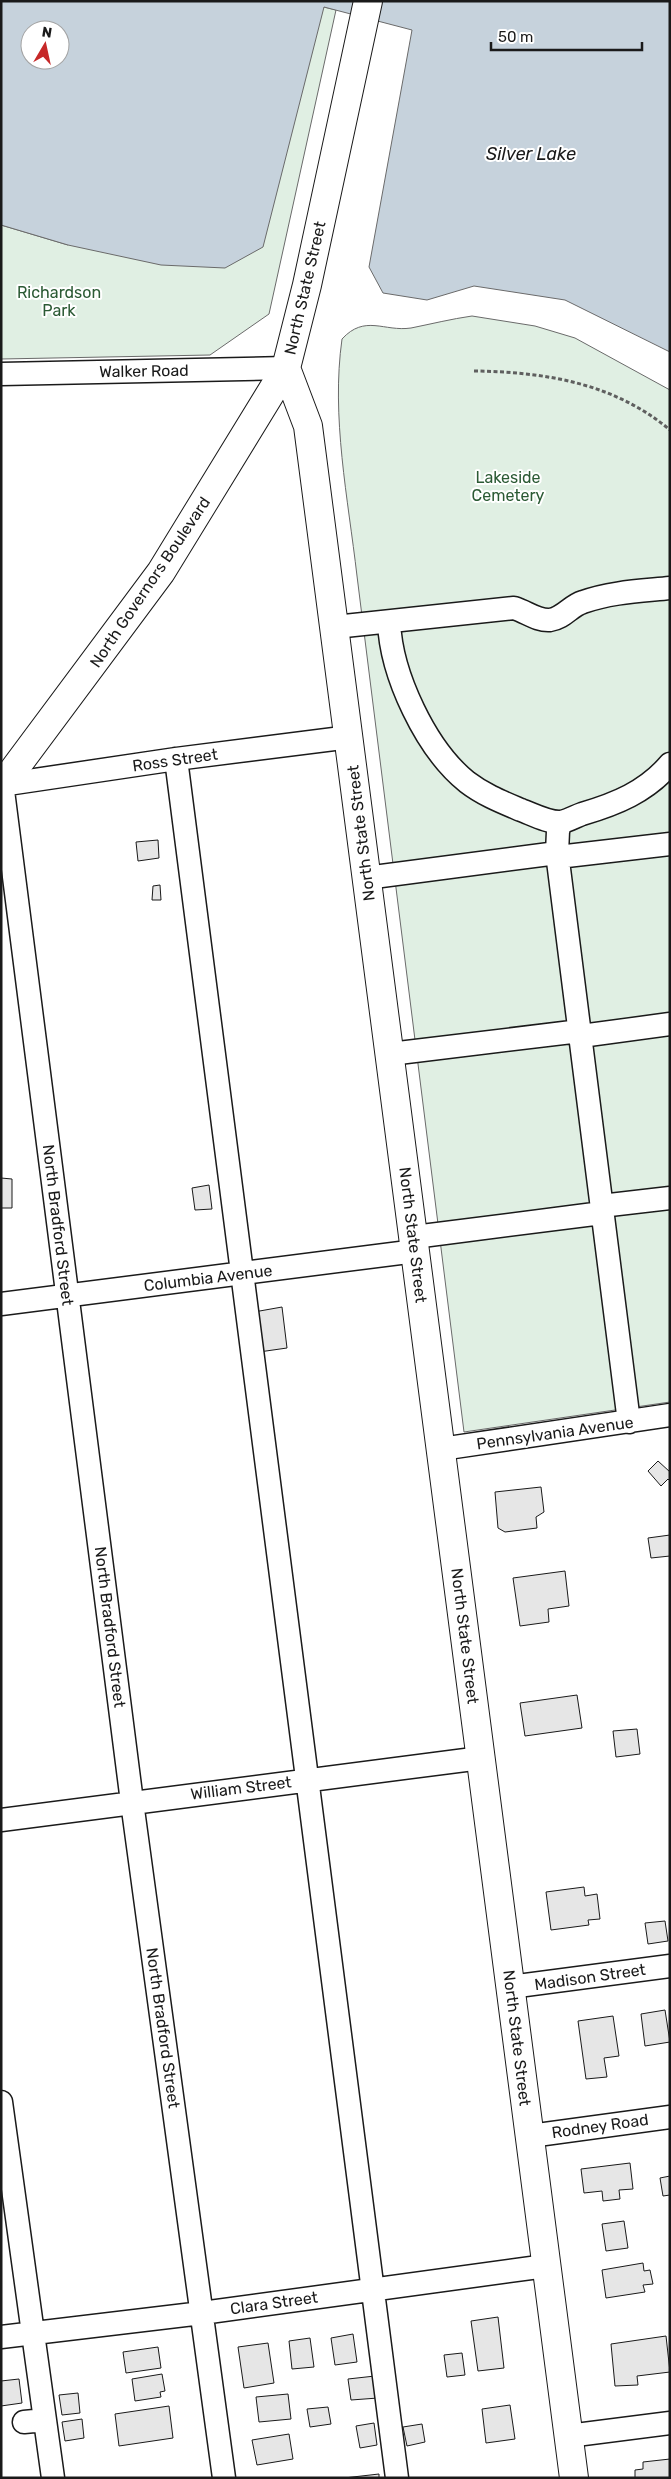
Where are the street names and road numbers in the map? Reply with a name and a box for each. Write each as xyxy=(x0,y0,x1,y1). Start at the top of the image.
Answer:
street label: North State Street xyxy=(280,219,330,357)
street label: Walker Road xyxy=(99,361,189,381)
street label: North Governors Boulevard xyxy=(86,493,214,671)
street label: Ross Street xyxy=(131,745,219,775)
street label: North State Street xyxy=(343,764,379,902)
street label: North Bradford Street xyxy=(39,1143,77,1307)
street label: North State Street xyxy=(395,1166,431,1304)
street label: Columbia Avenue xyxy=(143,1261,273,1295)
street label: Pennsylvania Avenue xyxy=(475,1413,635,1453)
street label: North Bradford Street xyxy=(91,1545,129,1709)
street label: North State Street xyxy=(447,1567,483,1705)
street label: William Street xyxy=(189,1772,293,1804)
street label: North Bradford Street xyxy=(142,1946,184,2110)
street label: Madison Street xyxy=(533,1960,647,1994)
street label: North State Street xyxy=(499,1969,535,2107)
street label: Rodney Road xyxy=(550,2110,650,2142)
street label: Clara Street xyxy=(229,2287,319,2319)

